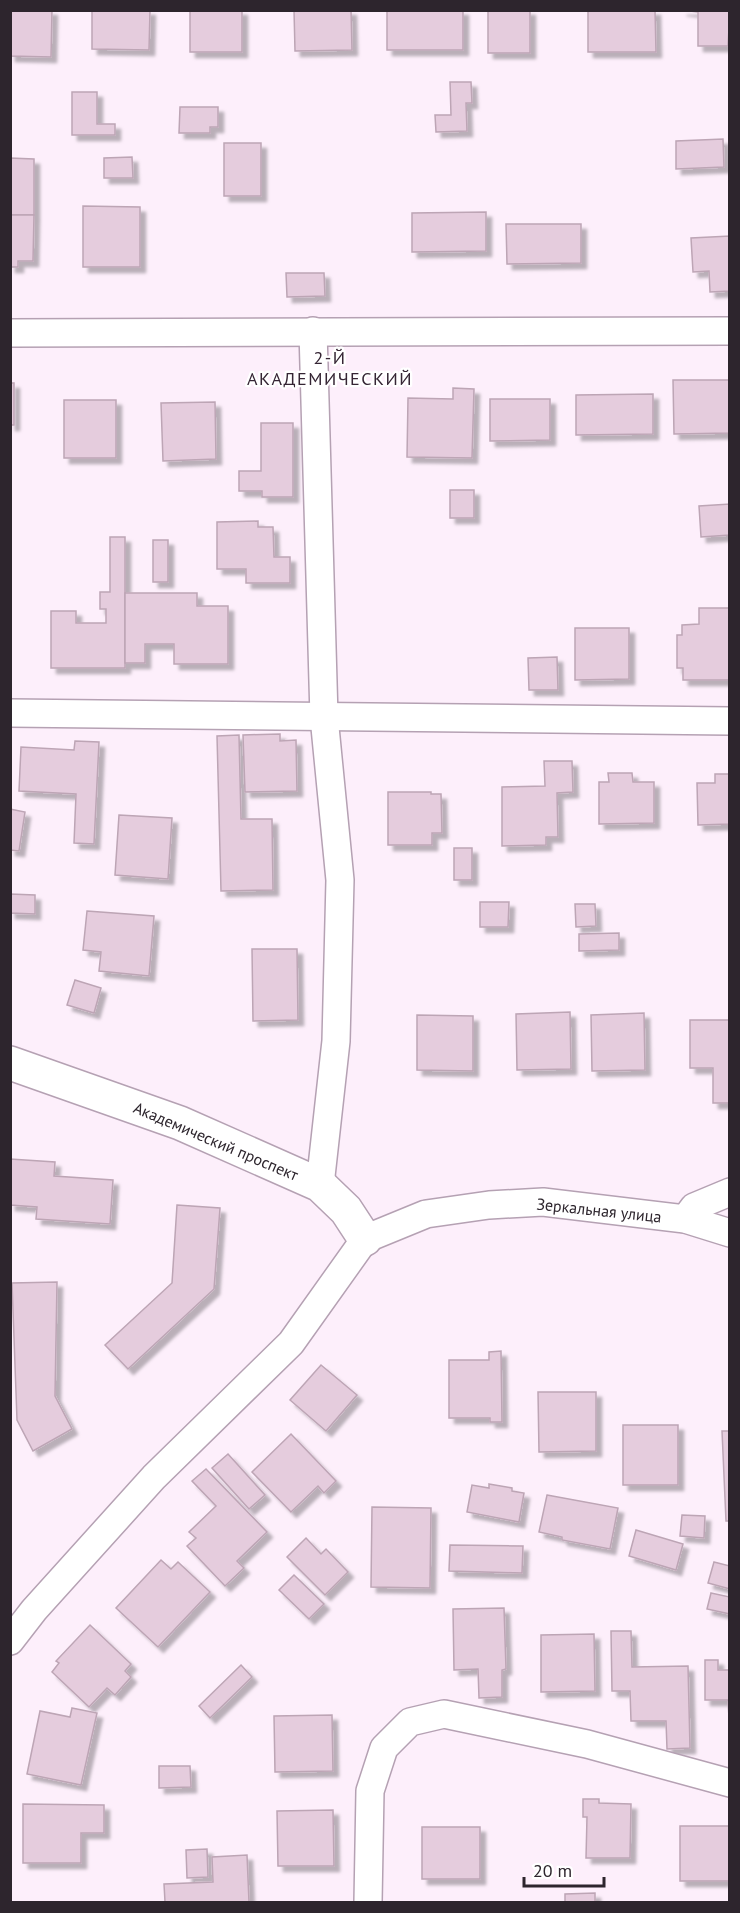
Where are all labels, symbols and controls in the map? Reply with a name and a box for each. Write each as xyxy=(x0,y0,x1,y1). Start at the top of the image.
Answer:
district label: 2-Й АКАДЕМИЧЕСКИЙ xyxy=(247,346,413,390)
street label: Академический проспект xyxy=(131,1097,302,1185)
street label: Зеркальная улица xyxy=(535,1193,663,1227)
scale bar xyxy=(524,1850,604,1888)
text: 20 m xyxy=(533,1859,572,1882)

